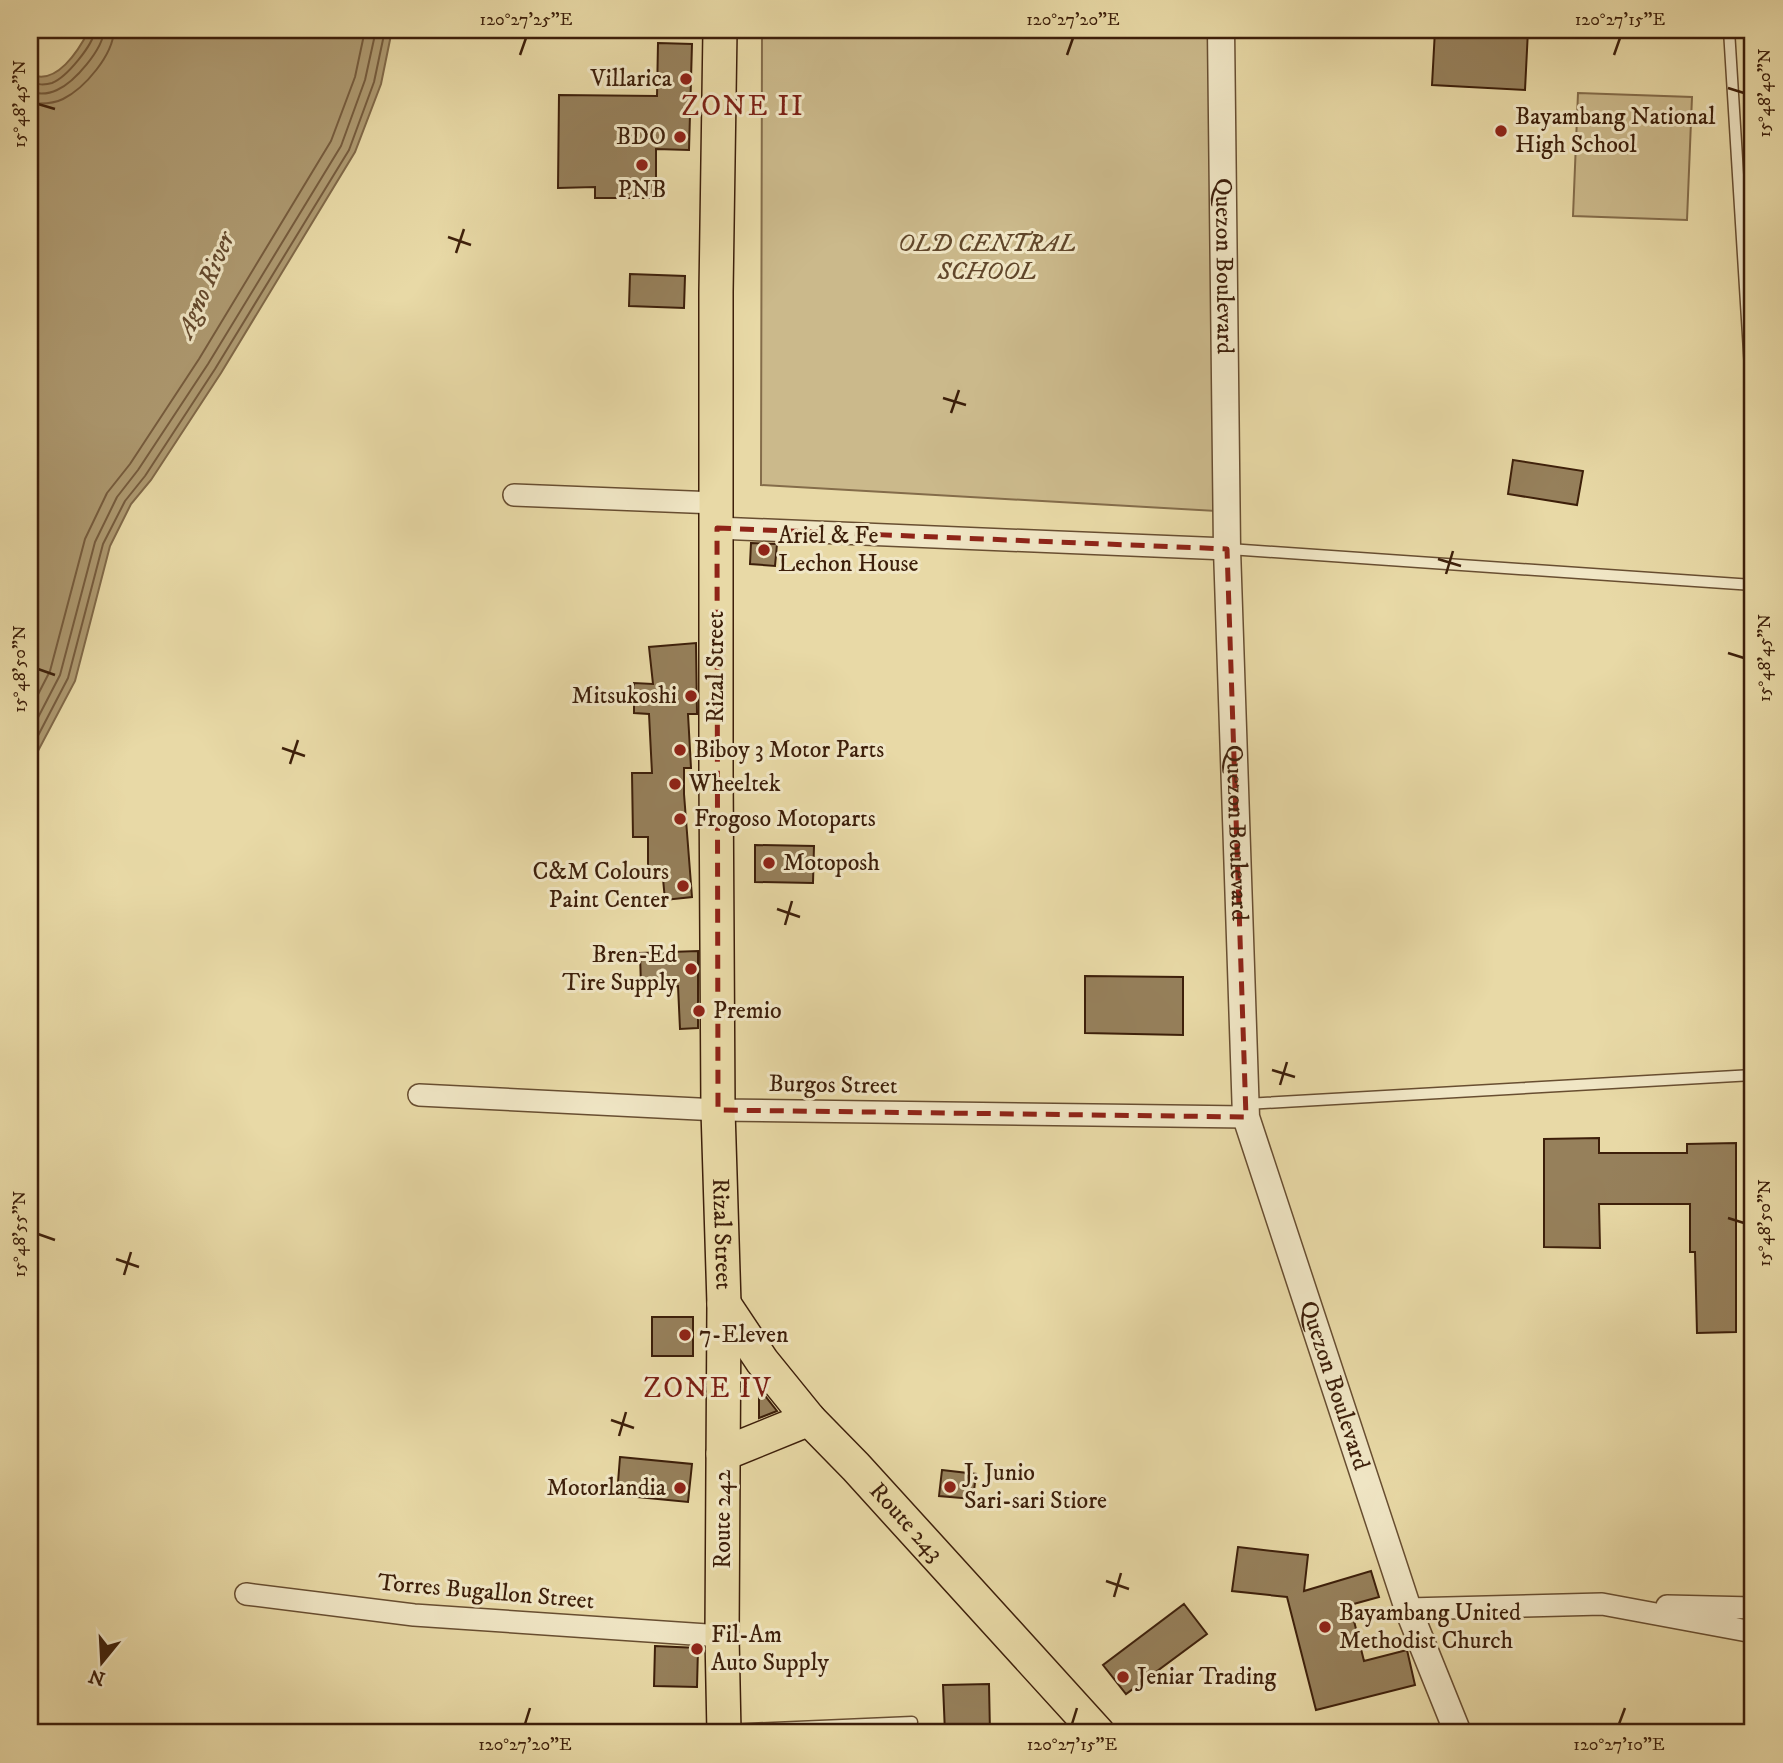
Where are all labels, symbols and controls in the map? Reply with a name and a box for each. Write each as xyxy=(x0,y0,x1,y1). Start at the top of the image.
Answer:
text: 120°27'25"E xyxy=(480,9,573,31)
text: 120°27'20"E xyxy=(1026,9,1120,31)
text: 120°27'15"E xyxy=(1575,9,1666,31)
text: 15°48'40"N xyxy=(1754,48,1776,137)
text: 15°48'45"N xyxy=(9,60,31,148)
place label: Villarica xyxy=(590,64,673,94)
marker: Villarica xyxy=(678,71,694,87)
district label: ZONE II xyxy=(681,89,805,124)
place label: Bayambang National High School xyxy=(1515,102,1716,160)
place label: BDO xyxy=(616,122,666,152)
marker: Bayambang National High School xyxy=(1493,123,1509,139)
marker: BDO xyxy=(672,129,688,145)
marker: PNB xyxy=(634,157,650,173)
place label: PNB xyxy=(618,175,666,205)
street label: Quezon Boulevard xyxy=(1208,178,1240,354)
water label: Agno River xyxy=(168,226,244,346)
park label: OLD CENTRAL SCHOOL xyxy=(898,229,1076,287)
place label: Ariel & Fe Lechon House xyxy=(778,521,918,579)
marker: Ariel & Fe Lechon House xyxy=(756,542,772,558)
street label: Rizal Street xyxy=(701,611,731,723)
text: 15°48'45"N xyxy=(1754,614,1776,702)
text: 15°48'50"N xyxy=(9,625,31,713)
place label: Mitsukoshi xyxy=(572,681,677,711)
marker: Mitsukoshi xyxy=(683,688,699,704)
place label: Biboy 3 Motor Parts xyxy=(694,735,884,765)
marker: Biboy 3 Motor Parts xyxy=(672,742,688,758)
street label: Quezon Boulevard xyxy=(1219,744,1254,921)
place label: Wheeltek xyxy=(688,769,781,799)
marker: Wheeltek xyxy=(667,776,683,792)
place label: Frogoso Motoparts xyxy=(694,804,876,834)
marker: Frogoso Motoparts xyxy=(672,811,688,827)
place label: Motoposh xyxy=(783,848,880,878)
marker: Motoposh xyxy=(761,855,777,871)
place label: C&M Colours Paint Center xyxy=(533,857,669,915)
marker: C&M Colours Paint Center xyxy=(675,878,691,894)
place label: Bren-Ed Tire Supply xyxy=(562,940,678,998)
marker: Bren-Ed Tire Supply xyxy=(683,961,699,977)
place label: Premio xyxy=(713,996,782,1026)
marker: Premio xyxy=(691,1003,707,1019)
street label: Burgos Street xyxy=(768,1069,898,1101)
street label: Rizal Street xyxy=(705,1178,739,1291)
text: 15°48'50"N xyxy=(1754,1179,1776,1267)
text: 15°48'55"N xyxy=(9,1190,31,1277)
street label: Quezon Boulevard xyxy=(1293,1297,1376,1474)
place label: 7-Eleven xyxy=(699,1320,789,1350)
marker: 7-Eleven xyxy=(677,1327,693,1343)
district label: ZONE IV xyxy=(643,1371,773,1406)
place label: J. Junio Sari-sari Stiore xyxy=(962,1458,1107,1516)
street label: Route 242 xyxy=(708,1469,738,1569)
place label: Motorlandia xyxy=(546,1473,667,1503)
street label: Route 243 xyxy=(863,1476,950,1568)
marker: J. Junio Sari-sari Stiore xyxy=(942,1479,958,1495)
marker: Motorlandia xyxy=(672,1480,688,1496)
street label: Torres Bugallon Street xyxy=(376,1568,596,1616)
place label: Bayambang United Methodist Church xyxy=(1339,1598,1521,1656)
marker: Bayambang United Methodist Church xyxy=(1317,1619,1333,1635)
place label: Fil-Am Auto Supply xyxy=(711,1620,829,1678)
north arrow xyxy=(66,1626,136,1696)
marker: Fil-Am Auto Supply xyxy=(689,1641,705,1657)
place label: Jeniar Trading xyxy=(1135,1662,1277,1692)
text: N xyxy=(86,1663,108,1690)
marker: Jeniar Trading xyxy=(1115,1669,1131,1685)
text: 120°27'20"E xyxy=(478,1734,572,1756)
text: 120°27'15"E xyxy=(1027,1734,1118,1756)
text: 120°27'10"E xyxy=(1573,1734,1665,1756)

